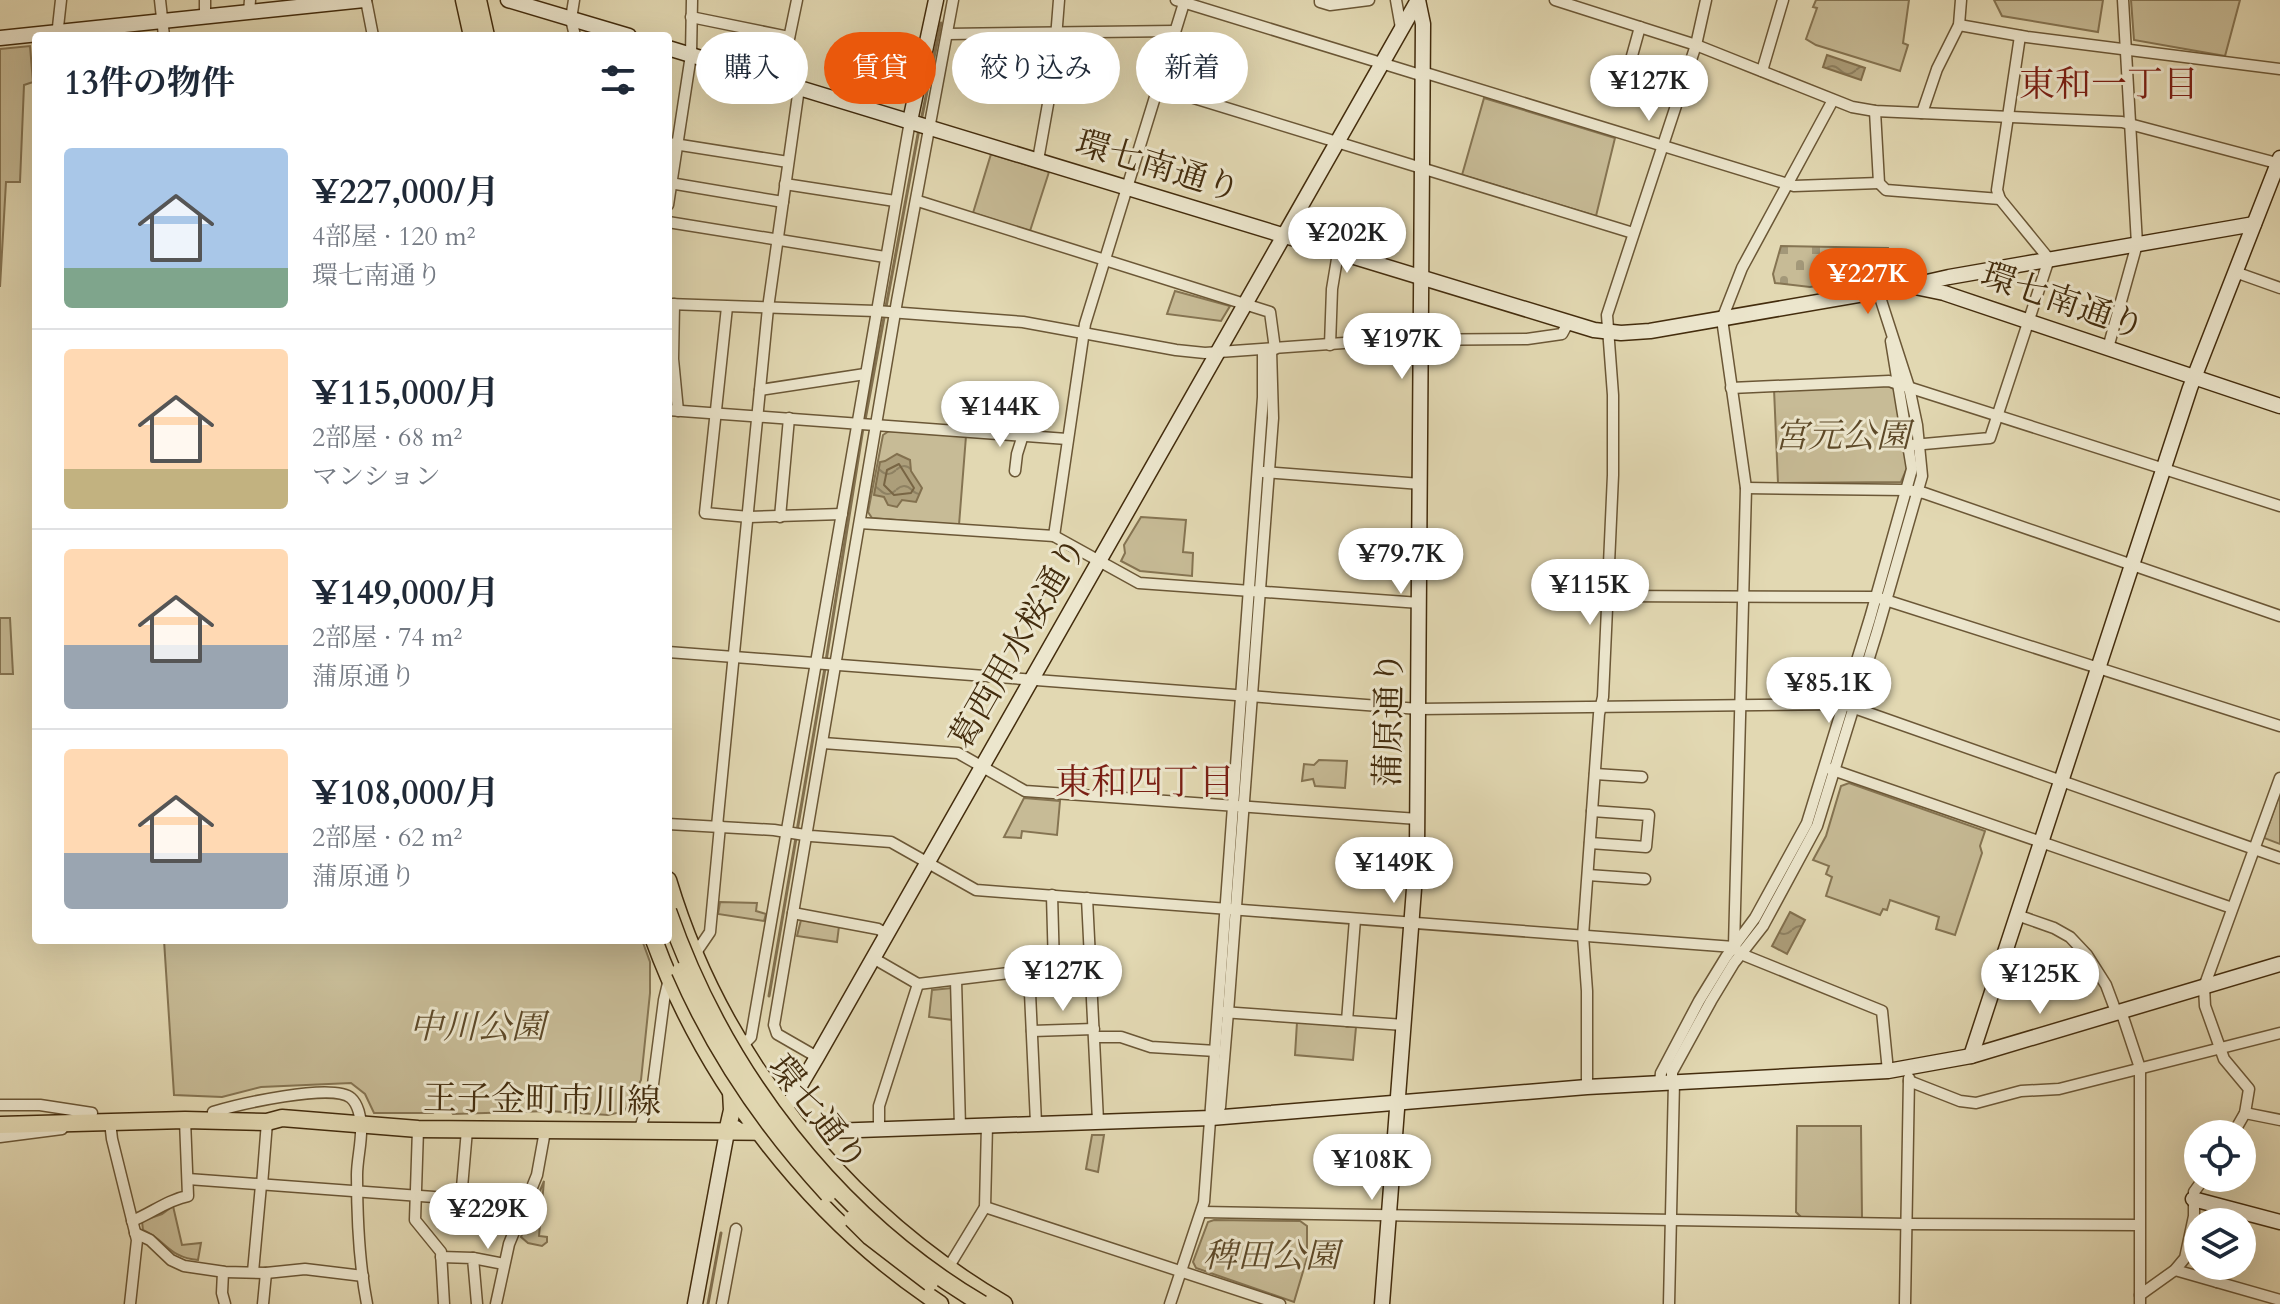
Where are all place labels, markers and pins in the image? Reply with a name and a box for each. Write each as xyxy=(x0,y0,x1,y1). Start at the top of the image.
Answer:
pin: ¥127K xyxy=(1593,55,1705,123)
pin: ¥202K xyxy=(1291,207,1403,275)
pin: ¥227K xyxy=(1812,248,1924,316)
pin: ¥197K xyxy=(1346,313,1458,381)
pin: ¥144K xyxy=(944,381,1056,449)
pin: ¥79.7K xyxy=(1336,528,1466,596)
pin: ¥115K xyxy=(1534,559,1646,627)
pin: ¥85.1K xyxy=(1764,657,1894,725)
pin: ¥149K xyxy=(1338,837,1450,905)
pin: ¥127K xyxy=(1007,945,1119,1013)
pin: ¥125K xyxy=(1984,948,2096,1016)
pin: ¥108K xyxy=(1316,1134,1428,1202)
pin: ¥229K xyxy=(432,1183,544,1251)

